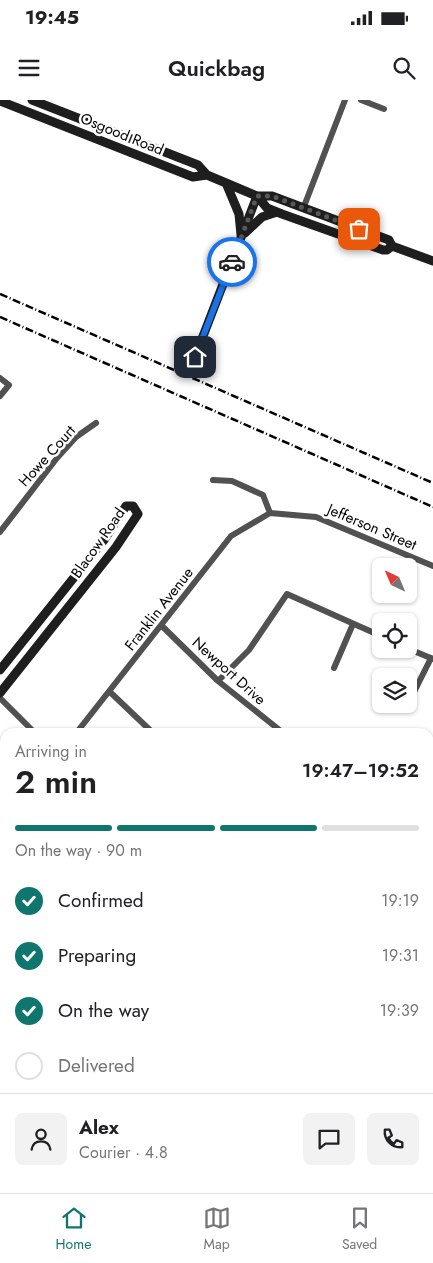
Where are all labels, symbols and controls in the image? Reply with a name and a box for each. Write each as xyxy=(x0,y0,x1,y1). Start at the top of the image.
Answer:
text: 19:45 xyxy=(25,4,79,31)
text: Quickbag xyxy=(168,52,265,84)
icon: menu xyxy=(15,54,43,82)
icon: search xyxy=(390,54,418,82)
street label: Osgood Road xyxy=(77,107,167,161)
pin xyxy=(338,208,380,250)
icon: bag xyxy=(345,215,373,243)
courier xyxy=(207,237,257,287)
icon: car xyxy=(218,248,246,276)
pin xyxy=(174,336,216,378)
icon: home xyxy=(181,343,209,371)
street label: Howe Court xyxy=(13,420,81,492)
street label: Jefferson Street xyxy=(322,497,420,556)
street label: Blacow Road xyxy=(66,503,130,583)
north arrow xyxy=(372,558,418,602)
map controls xyxy=(372,558,417,713)
street label: Franklin Avenue xyxy=(119,562,199,655)
button: locate xyxy=(372,613,417,658)
street label: Newport Drive xyxy=(187,632,271,710)
button: layers xyxy=(372,668,417,713)
text: Arriving in xyxy=(15,740,87,763)
text: 19:47–19:52 xyxy=(302,757,419,784)
text: 2 min xyxy=(15,759,97,805)
text: On the way · 90 m xyxy=(15,839,142,862)
icon: check xyxy=(15,887,43,915)
text: Confirmed xyxy=(58,887,144,914)
text: 19:19 xyxy=(381,889,419,912)
icon: check xyxy=(15,942,43,970)
text: Preparing xyxy=(58,942,136,969)
text: 19:31 xyxy=(382,944,419,967)
icon: check xyxy=(15,997,43,1025)
text: On the way xyxy=(58,997,149,1024)
text: 19:39 xyxy=(380,999,419,1022)
text: Delivered xyxy=(58,1052,135,1079)
button: person xyxy=(15,1113,67,1165)
button: chat xyxy=(303,1113,355,1165)
button: phone xyxy=(367,1113,419,1165)
text: Alex xyxy=(79,1114,119,1141)
text: Courier · 4.8 xyxy=(79,1141,168,1164)
tab: Home xyxy=(56,1204,91,1254)
tab: Map xyxy=(203,1204,231,1254)
tab: Saved xyxy=(342,1204,377,1254)

